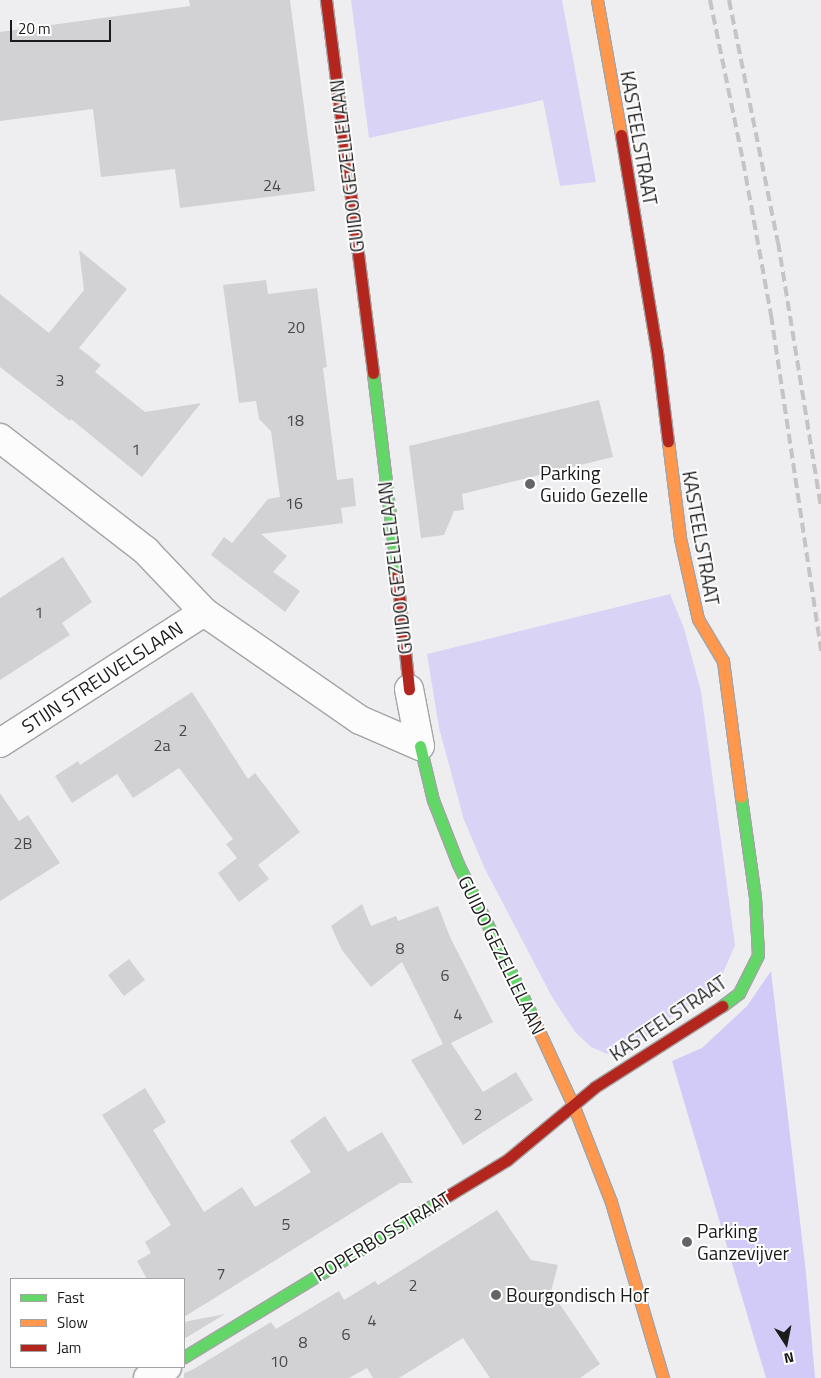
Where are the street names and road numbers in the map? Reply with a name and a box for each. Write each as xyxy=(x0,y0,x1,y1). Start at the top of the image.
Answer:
street label: KASTEELSTRAAT xyxy=(616,69,662,207)
street label: GUIDO GEZELLELAAN xyxy=(325,78,369,254)
street label: KASTEELSTRAAT xyxy=(678,469,724,607)
street label: GUIDO GEZELLELAAN xyxy=(373,480,417,656)
street label: STIJN STREUVELSLAAN xyxy=(17,616,187,738)
street label: GUIDO GEZELLELAAN xyxy=(454,872,550,1038)
street label: KASTEELSTRAAT xyxy=(605,971,731,1065)
street label: POPERBOSSTRAAT xyxy=(310,1186,454,1286)

